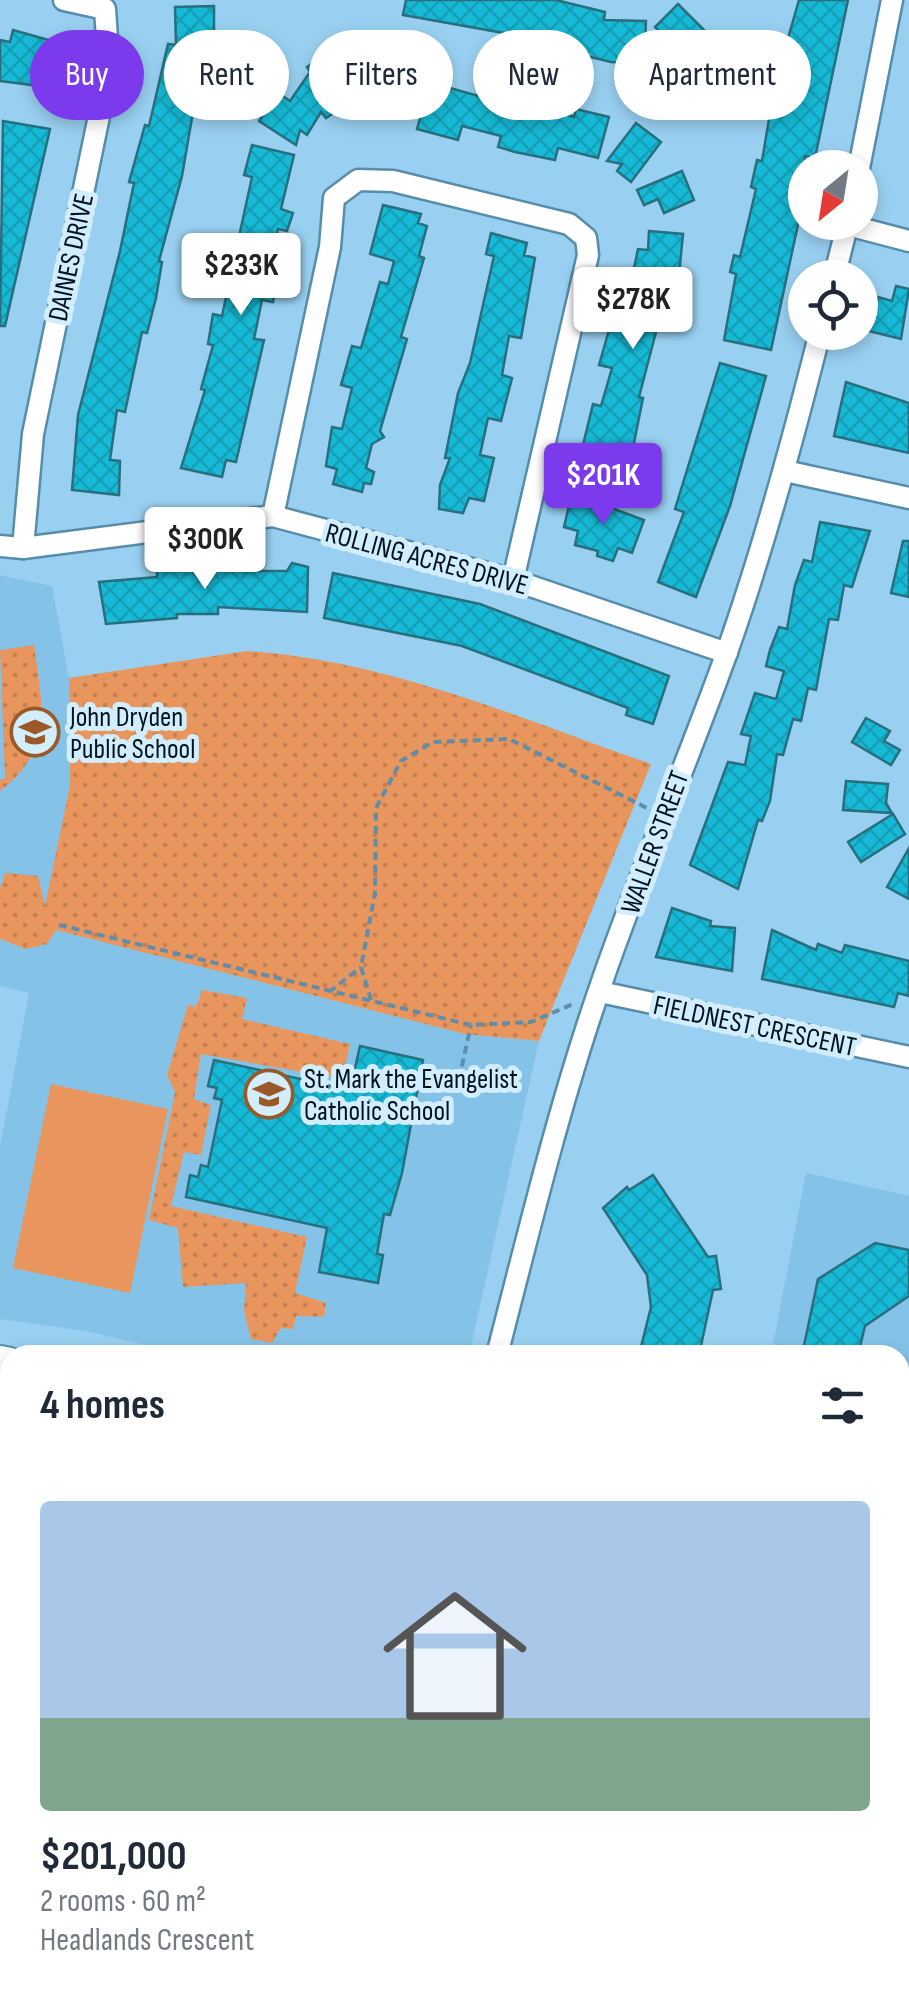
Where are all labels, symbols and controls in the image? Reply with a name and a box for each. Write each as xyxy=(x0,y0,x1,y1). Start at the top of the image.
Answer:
chip: Buy xyxy=(30,30,144,120)
chip: Rent xyxy=(164,30,289,120)
chip: Filters xyxy=(309,30,453,120)
chip: New xyxy=(473,30,594,120)
chip: Apartment xyxy=(614,30,811,120)
north arrow xyxy=(788,150,878,240)
map controls xyxy=(788,150,878,350)
street label: DAINES DRIVE xyxy=(42,190,101,324)
pin: $233K xyxy=(171,233,311,318)
text: $233K xyxy=(204,246,278,285)
button: locate xyxy=(788,260,878,350)
pin: $278K xyxy=(563,267,703,352)
text: $278K xyxy=(595,280,671,319)
pin: $201K xyxy=(533,443,673,528)
text: $201K xyxy=(566,456,640,495)
pin: $300K xyxy=(135,507,275,592)
street label: ROLLING ACRES DRIVE xyxy=(322,517,532,602)
text: $300K xyxy=(167,520,243,559)
place label: John Dryden Public School xyxy=(69,701,195,766)
school or university icon: John Dryden Public School xyxy=(9,706,61,758)
street label: WALLER STREET xyxy=(614,767,697,919)
street label: FIELDNEST CRESCENT xyxy=(650,989,859,1064)
place label: St. Mark the Evangelist Catholic School xyxy=(304,1063,518,1128)
school or university icon: St. Mark the Evangelist Catholic School xyxy=(243,1068,295,1120)
icon: filters xyxy=(815,1378,870,1433)
text: 4 homes xyxy=(40,1380,165,1431)
icon: home xyxy=(365,1566,545,1746)
text: $201,000 xyxy=(40,1831,187,1882)
text: 2 rooms · 60 m² xyxy=(40,1882,206,1921)
text: Headlands Crescent xyxy=(40,1921,254,1960)

